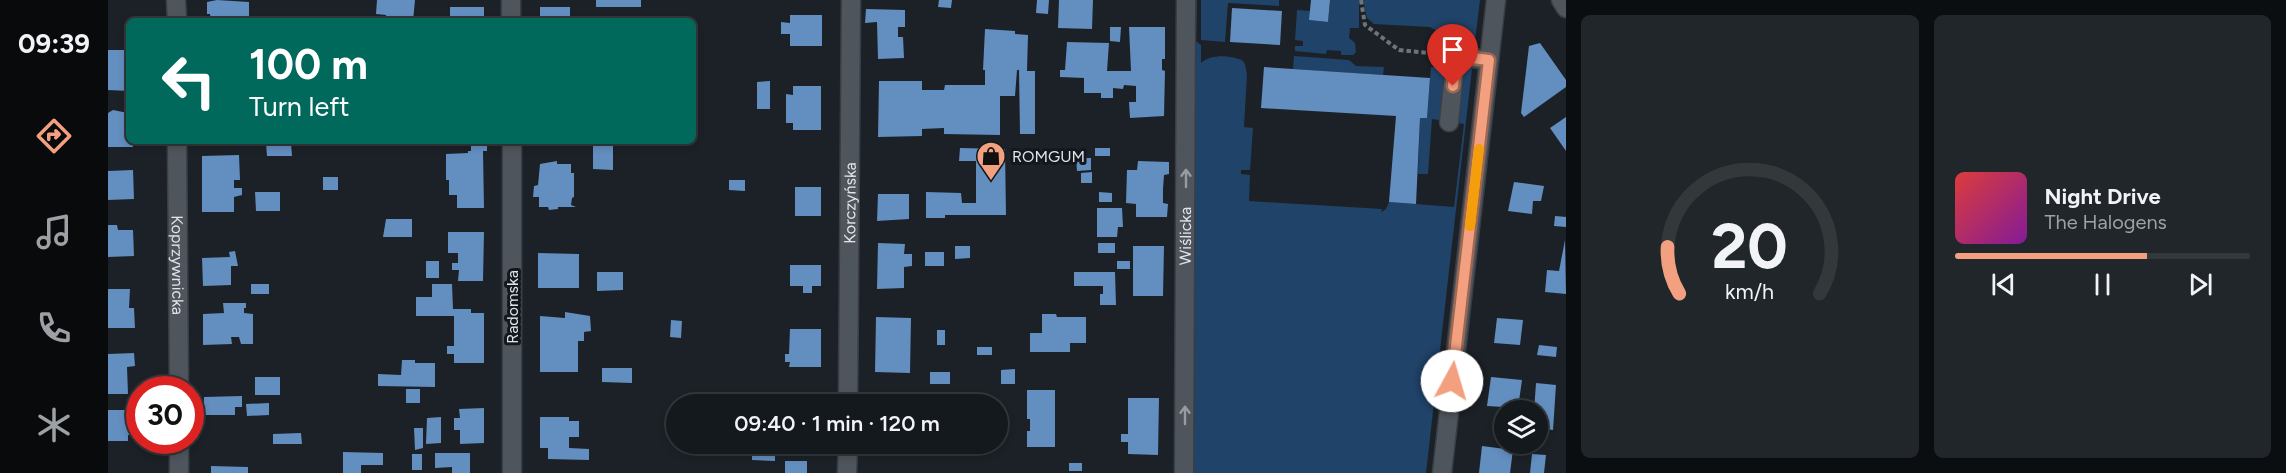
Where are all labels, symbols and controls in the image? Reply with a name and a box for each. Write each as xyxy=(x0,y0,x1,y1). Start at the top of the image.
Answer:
pin xyxy=(1427,24,1478,86)
text: 09:39 xyxy=(18,27,90,60)
icon: arrive xyxy=(1436,33,1469,66)
text: 100 m xyxy=(249,39,368,90)
icon: left xyxy=(150,42,228,120)
text: Turn left xyxy=(249,90,349,123)
icon: directions xyxy=(33,115,75,157)
shop icon: ROMGUM xyxy=(975,140,1007,182)
place label: ROMGUM xyxy=(1012,147,1085,166)
street label: Korczyńska xyxy=(840,162,860,244)
one-way arrow xyxy=(1180,168,1191,188)
text: Night Drive xyxy=(2045,183,2161,210)
street label: Wiślicka xyxy=(1176,207,1195,265)
text: 20 xyxy=(1711,209,1788,284)
text: The Halogens xyxy=(2045,210,2167,234)
icon: music xyxy=(33,211,75,253)
street label: Koprzywnicka xyxy=(168,215,187,315)
icon: previous xyxy=(1987,268,2020,301)
icon: pause xyxy=(2086,268,2119,301)
icon: next xyxy=(2184,268,2217,301)
street label: Radomska xyxy=(503,270,522,344)
text: km/h xyxy=(1725,279,1774,304)
icon: phone xyxy=(33,307,75,349)
position arrow xyxy=(1420,349,1484,413)
speed limit sign: 30 xyxy=(126,376,204,454)
map controls xyxy=(1494,400,1548,454)
button: layers xyxy=(1494,400,1548,454)
icon: climate xyxy=(33,404,75,446)
one-way arrow xyxy=(1179,405,1191,425)
text: 09:40 · 1 min · 120 m xyxy=(734,410,940,437)

